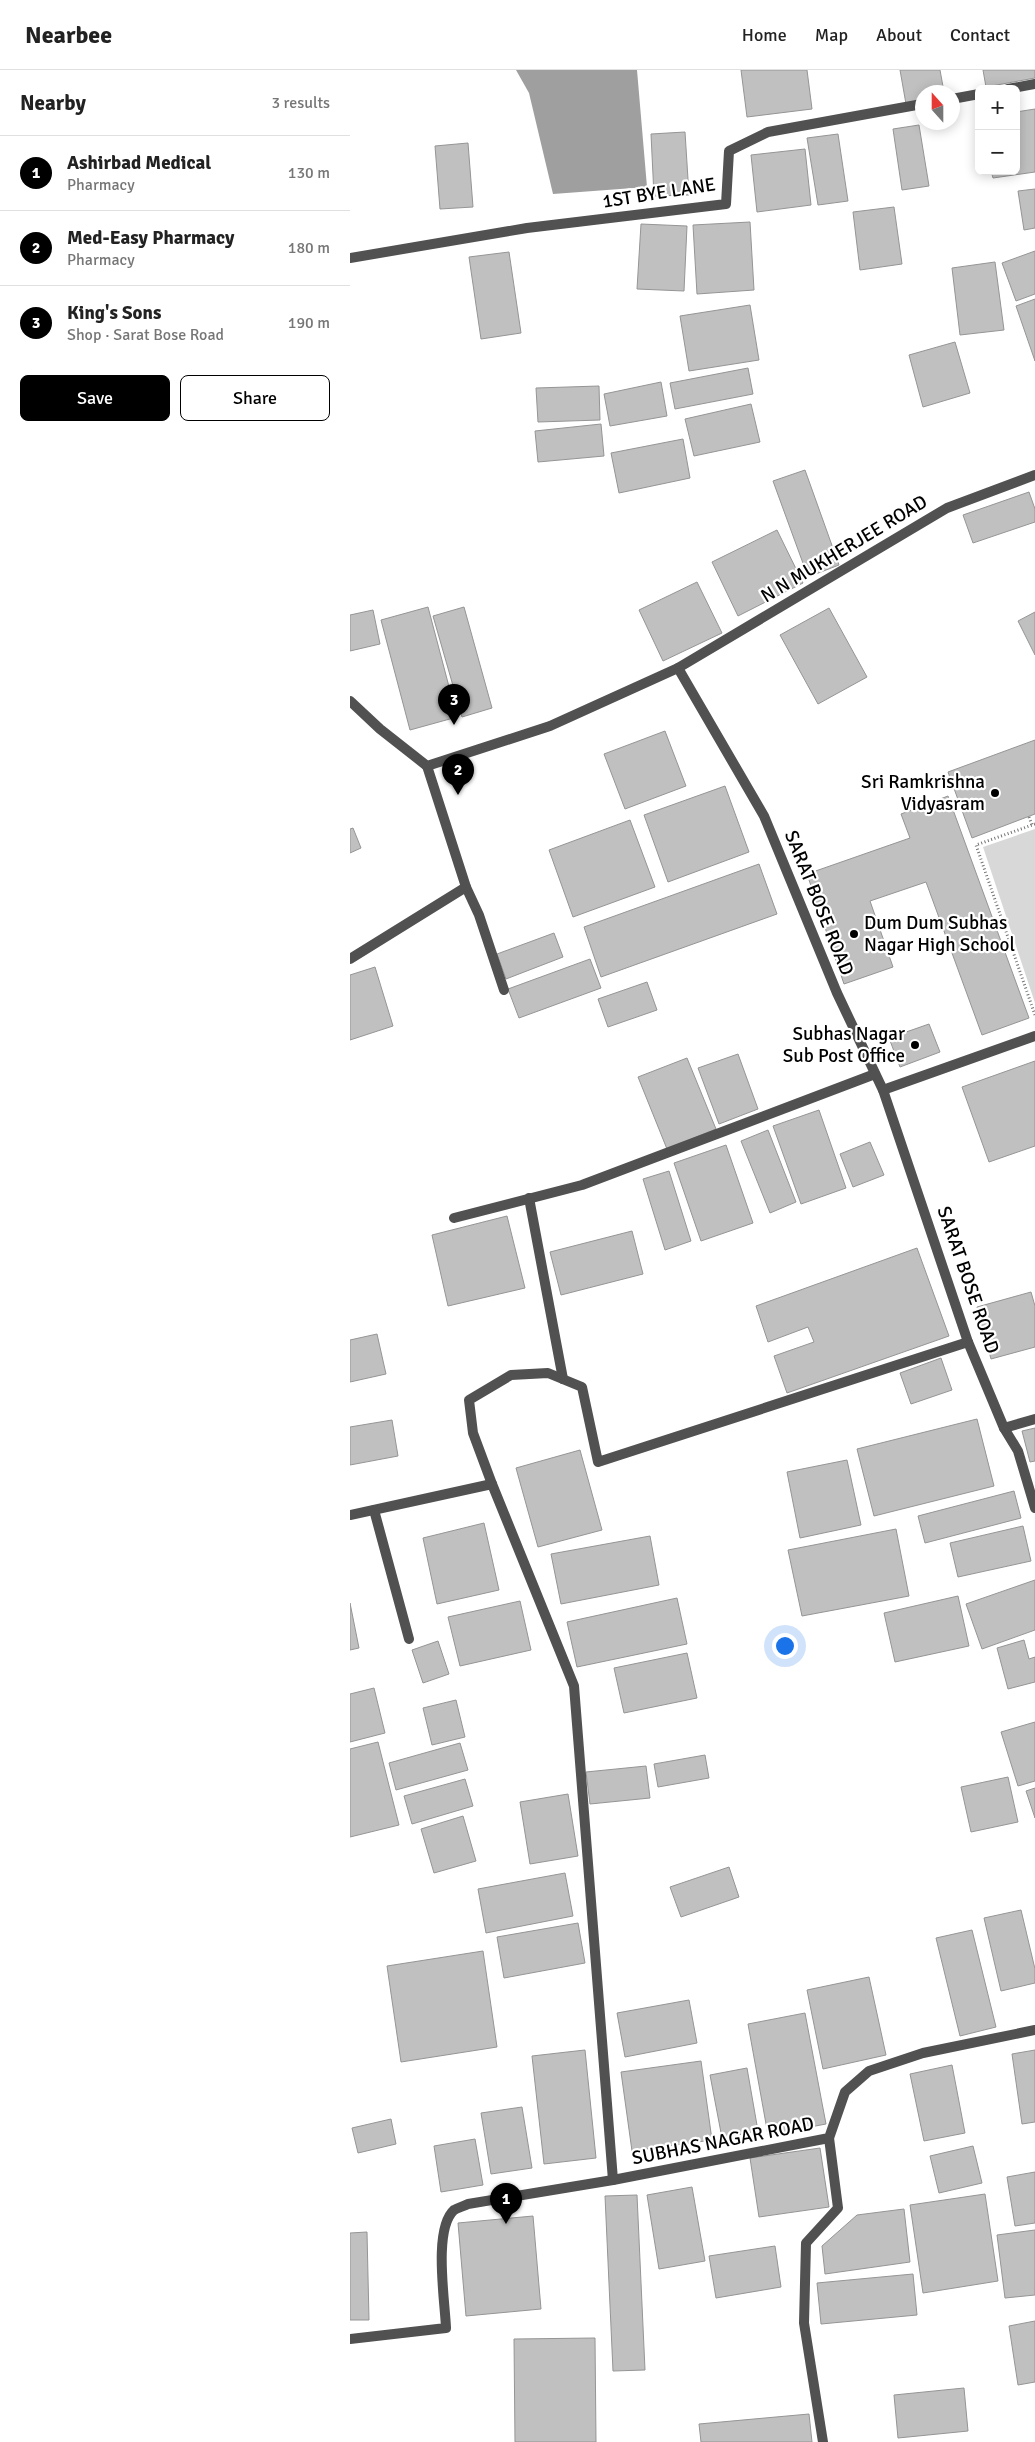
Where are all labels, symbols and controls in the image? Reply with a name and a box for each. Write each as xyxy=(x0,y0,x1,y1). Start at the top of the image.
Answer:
text: Nearbee xyxy=(25,20,112,50)
text: Home xyxy=(742,24,787,46)
text: Map xyxy=(815,24,848,46)
text: About xyxy=(876,24,922,46)
text: Contact xyxy=(950,24,1010,46)
north arrow xyxy=(915,85,960,130)
map controls xyxy=(975,85,1020,175)
button: + xyxy=(975,85,1020,130)
text: Nearby xyxy=(20,90,86,116)
text: 3 results xyxy=(271,93,330,113)
button: − xyxy=(975,130,1020,175)
text: Ashirbad Medical xyxy=(67,151,211,175)
text: 1 xyxy=(32,163,40,183)
text: 130 m xyxy=(288,163,330,183)
street label: 1ST BYE LANE xyxy=(601,172,717,214)
text: Pharmacy xyxy=(67,175,135,195)
text: Med-Easy Pharmacy xyxy=(67,226,234,250)
text: 2 xyxy=(32,238,40,258)
text: 180 m xyxy=(288,238,330,258)
text: Pharmacy xyxy=(67,250,135,270)
text: King's Sons xyxy=(67,301,161,325)
text: 3 xyxy=(32,313,40,333)
text: 190 m xyxy=(288,313,330,333)
text: Shop · Sarat Bose Road xyxy=(67,325,224,345)
button: Save xyxy=(20,375,170,421)
button: Share xyxy=(180,375,330,421)
street label: N N MUKHERJEE ROAD xyxy=(756,490,932,608)
pin: 3 xyxy=(438,684,470,725)
pin: 2 xyxy=(442,754,474,795)
place label: Sri Ramkrishna Vidyasram xyxy=(861,770,985,816)
marker: Sri Ramkrishna Vidyasram xyxy=(989,787,1001,799)
street label: SARAT BOSE ROAD xyxy=(779,827,859,979)
place label: Dum Dum Subhas Nagar High School xyxy=(864,911,1015,957)
marker: Dum Dum Subhas Nagar High School xyxy=(848,928,860,940)
place label: Subhas Nagar Sub Post Office xyxy=(783,1022,905,1068)
marker: Subhas Nagar Sub Post Office xyxy=(909,1039,921,1051)
street label: SARAT BOSE ROAD xyxy=(932,1203,1004,1357)
your location xyxy=(772,1633,798,1659)
street label: SUBHAS NAGAR ROAD xyxy=(630,2112,816,2170)
pin: 1 xyxy=(490,2183,522,2224)

